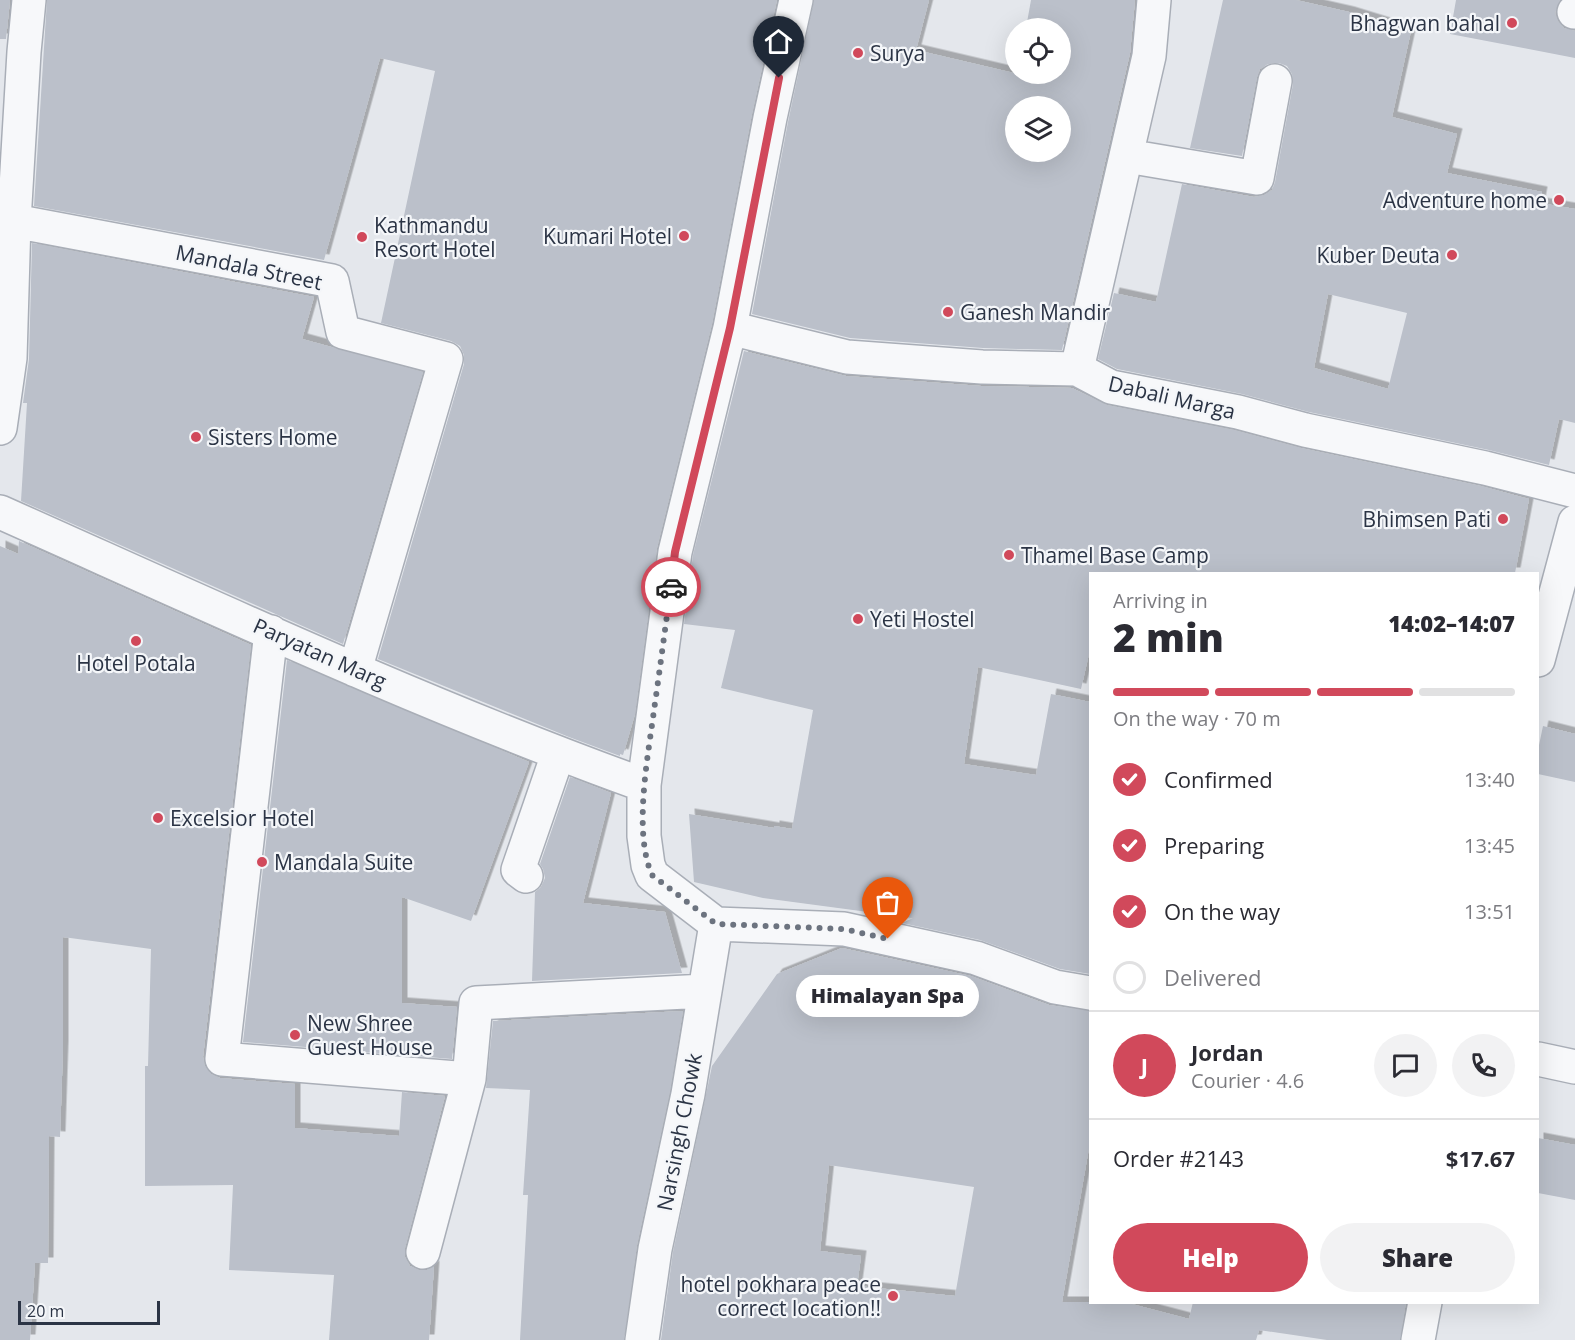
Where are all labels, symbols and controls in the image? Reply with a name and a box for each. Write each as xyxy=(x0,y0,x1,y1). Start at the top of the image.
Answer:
place label: Bhagwan bahal xyxy=(1350,9,1500,37)
pin xyxy=(753,16,804,78)
marker: Bhagwan bahal xyxy=(1505,16,1519,30)
map controls xyxy=(1005,18,1071,162)
button: locate xyxy=(1005,18,1071,84)
icon: home xyxy=(762,25,795,58)
place label: Surya xyxy=(870,39,925,67)
marker: Surya xyxy=(851,46,865,60)
button: layers xyxy=(1005,96,1071,162)
place label: Adventure home xyxy=(1383,186,1547,214)
marker: Adventure home xyxy=(1552,193,1566,207)
place label: Kathmandu Resort Hotel xyxy=(374,211,496,263)
place label: Kumari Hotel xyxy=(543,222,672,250)
marker: Kumari Hotel xyxy=(677,229,691,243)
marker: Kathmandu Resort Hotel xyxy=(355,230,369,244)
street label: Mandala Street xyxy=(173,238,325,296)
place label: Kuber Deuta xyxy=(1317,241,1440,269)
marker: Kuber Deuta xyxy=(1445,248,1459,262)
place label: Ganesh Mandir xyxy=(960,298,1111,326)
marker: Ganesh Mandir xyxy=(941,305,955,319)
street label: Dabali Marga xyxy=(1106,369,1238,425)
place label: Sisters Home xyxy=(208,423,338,451)
marker: Sisters Home xyxy=(189,430,203,444)
place label: Bhimsen Pati xyxy=(1363,505,1491,533)
marker: Bhimsen Pati xyxy=(1496,512,1510,526)
place label: Thamel Base Camp xyxy=(1021,541,1209,569)
marker: Thamel Base Camp xyxy=(1002,548,1016,562)
courier xyxy=(641,557,701,617)
icon: car xyxy=(655,571,688,604)
text: Arriving in xyxy=(1113,587,1208,614)
place label: Yeti Hostel xyxy=(870,605,974,633)
text: 14:02–14:07 xyxy=(1388,608,1515,638)
text: 2 min xyxy=(1113,610,1224,663)
street label: Paryatan Marg xyxy=(249,611,391,695)
marker: Yeti Hostel xyxy=(851,612,865,626)
marker: Hotel Potala xyxy=(129,634,143,648)
place label: Hotel Potala xyxy=(76,649,196,677)
text: On the way · 70 m xyxy=(1113,705,1281,732)
icon: check xyxy=(1113,763,1146,796)
text: Confirmed xyxy=(1164,764,1273,794)
text: 13:40 xyxy=(1464,766,1515,793)
place label: Excelsior Hotel xyxy=(170,804,315,832)
marker: Excelsior Hotel xyxy=(151,811,165,825)
icon: check xyxy=(1113,829,1146,862)
text: Preparing xyxy=(1164,830,1264,860)
text: 13:45 xyxy=(1464,832,1515,859)
place label: Mandala Suite xyxy=(274,848,413,876)
marker: Mandala Suite xyxy=(255,855,269,869)
pin xyxy=(862,877,913,939)
icon: bag xyxy=(871,886,904,919)
icon: check xyxy=(1113,895,1146,928)
text: On the way xyxy=(1164,896,1280,926)
text: 13:51 xyxy=(1464,898,1515,925)
text: Delivered xyxy=(1164,962,1262,992)
callout: Himalayan Spa xyxy=(796,975,980,1017)
text: Himalayan Spa xyxy=(811,982,964,1009)
place label: New Shree Guest House xyxy=(307,1009,433,1061)
marker: New Shree Guest House xyxy=(288,1028,302,1042)
button: chat xyxy=(1374,1034,1437,1097)
button: phone xyxy=(1452,1034,1515,1097)
text: Jordan xyxy=(1191,1037,1264,1067)
text: J xyxy=(1141,1050,1148,1080)
street label: Narsingh Chowk xyxy=(650,1051,708,1213)
text: Courier · 4.6 xyxy=(1191,1067,1304,1094)
text: Order #2143 xyxy=(1113,1143,1244,1173)
text: $17.67 xyxy=(1446,1143,1515,1173)
button: Help xyxy=(1113,1223,1308,1292)
button: Share xyxy=(1320,1223,1515,1292)
place label: hotel pokhara peace correct location!! xyxy=(681,1270,881,1322)
marker: hotel pokhara peace correct location!! xyxy=(886,1289,900,1303)
scale bar xyxy=(18,1298,160,1326)
text: 20 m xyxy=(27,1300,64,1322)

